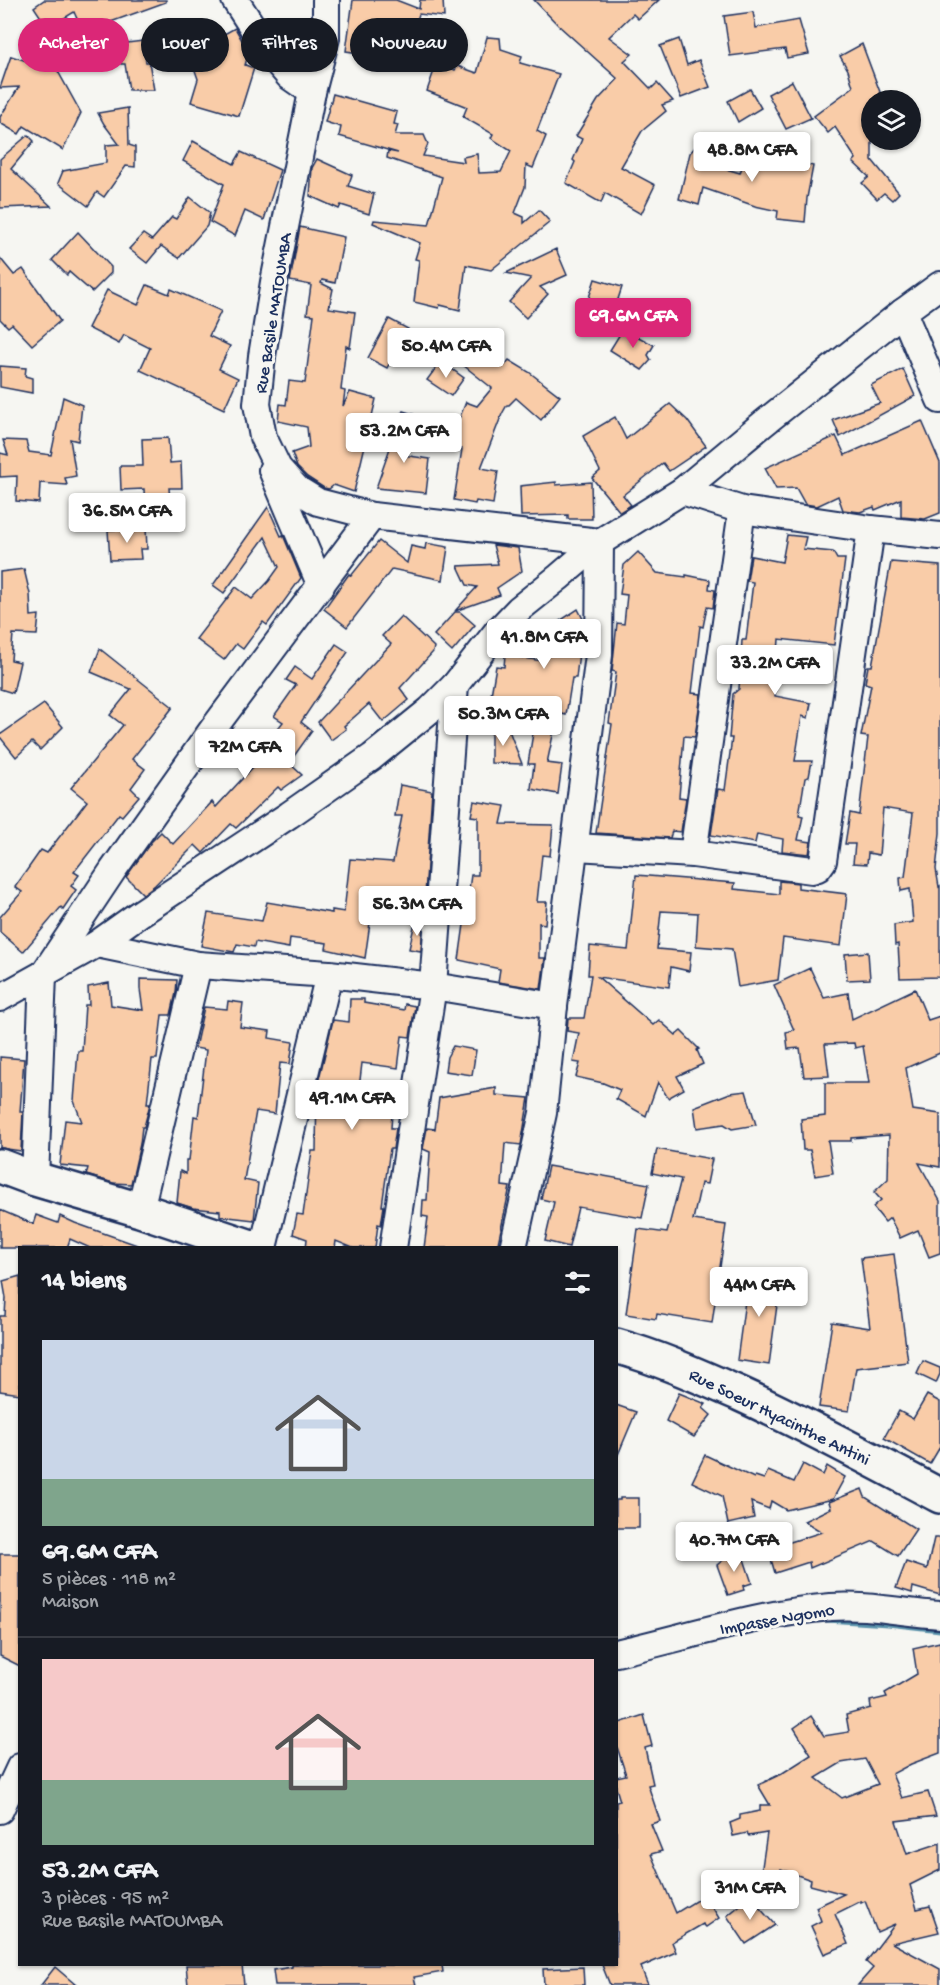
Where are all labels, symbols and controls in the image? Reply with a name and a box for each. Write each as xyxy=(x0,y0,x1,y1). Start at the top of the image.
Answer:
chip: Acheter xyxy=(18,18,129,72)
chip: Louer xyxy=(141,18,229,72)
chip: Filtres xyxy=(241,18,338,72)
chip: Nouveau xyxy=(350,18,468,72)
map controls xyxy=(861,90,921,150)
button: layers xyxy=(861,90,921,150)
pin: 48.8M CFA xyxy=(683,132,821,183)
text: 48.8M CFA xyxy=(707,140,797,163)
street label: Rue Basile MATOUMBA xyxy=(251,230,298,395)
pin: 69.6M CFA xyxy=(564,298,702,349)
text: 69.6M CFA xyxy=(589,306,677,329)
pin: 50.4M CFA xyxy=(377,328,515,379)
text: 50.4M CFA xyxy=(401,336,491,359)
pin: 53.2M CFA xyxy=(335,413,473,464)
text: 53.2M CFA xyxy=(360,421,448,444)
pin: 36.5M CFA xyxy=(58,493,196,544)
text: 36.5M CFA xyxy=(83,501,171,524)
pin: 41.8M CFA xyxy=(475,619,613,670)
text: 41.8M CFA xyxy=(501,627,587,650)
pin: 33.2M CFA xyxy=(706,645,844,696)
text: 33.2M CFA xyxy=(731,653,819,676)
pin: 50.3M CFA xyxy=(434,696,572,747)
text: 50.3M CFA xyxy=(458,704,548,727)
pin: 72M CFA xyxy=(190,729,300,780)
text: 72M CFA xyxy=(209,737,281,760)
pin: 56.3M CFA xyxy=(348,886,486,937)
text: 56.3M CFA xyxy=(373,894,461,917)
pin: 49.1M CFA xyxy=(283,1080,421,1131)
text: 49.1M CFA xyxy=(309,1088,395,1111)
icon: filters xyxy=(561,1266,594,1299)
text: 14 biens xyxy=(42,1267,126,1298)
pin: 44M CFA xyxy=(704,1267,814,1318)
text: 44M CFA xyxy=(724,1275,794,1298)
street label: Rue Soeur Hyacinthe Antini xyxy=(685,1365,873,1471)
icon: home xyxy=(264,1379,372,1487)
pin: 40.7M CFA xyxy=(665,1522,803,1573)
text: 40.7M CFA xyxy=(690,1530,779,1553)
text: 69.6M CFA xyxy=(42,1538,157,1569)
text: 5 pièces · 118 m² xyxy=(42,1569,176,1592)
text: Maison xyxy=(42,1592,99,1615)
street label: Impasse Ngomo xyxy=(718,1600,836,1641)
icon: home xyxy=(264,1698,372,1806)
text: 53.2M CFA xyxy=(42,1857,157,1888)
pin: 31M CFA xyxy=(695,1870,805,1921)
text: 31M CFA xyxy=(715,1878,785,1901)
text: 3 pièces · 95 m² xyxy=(42,1888,169,1911)
text: Rue Basile MATOUMBA xyxy=(42,1911,222,1934)

